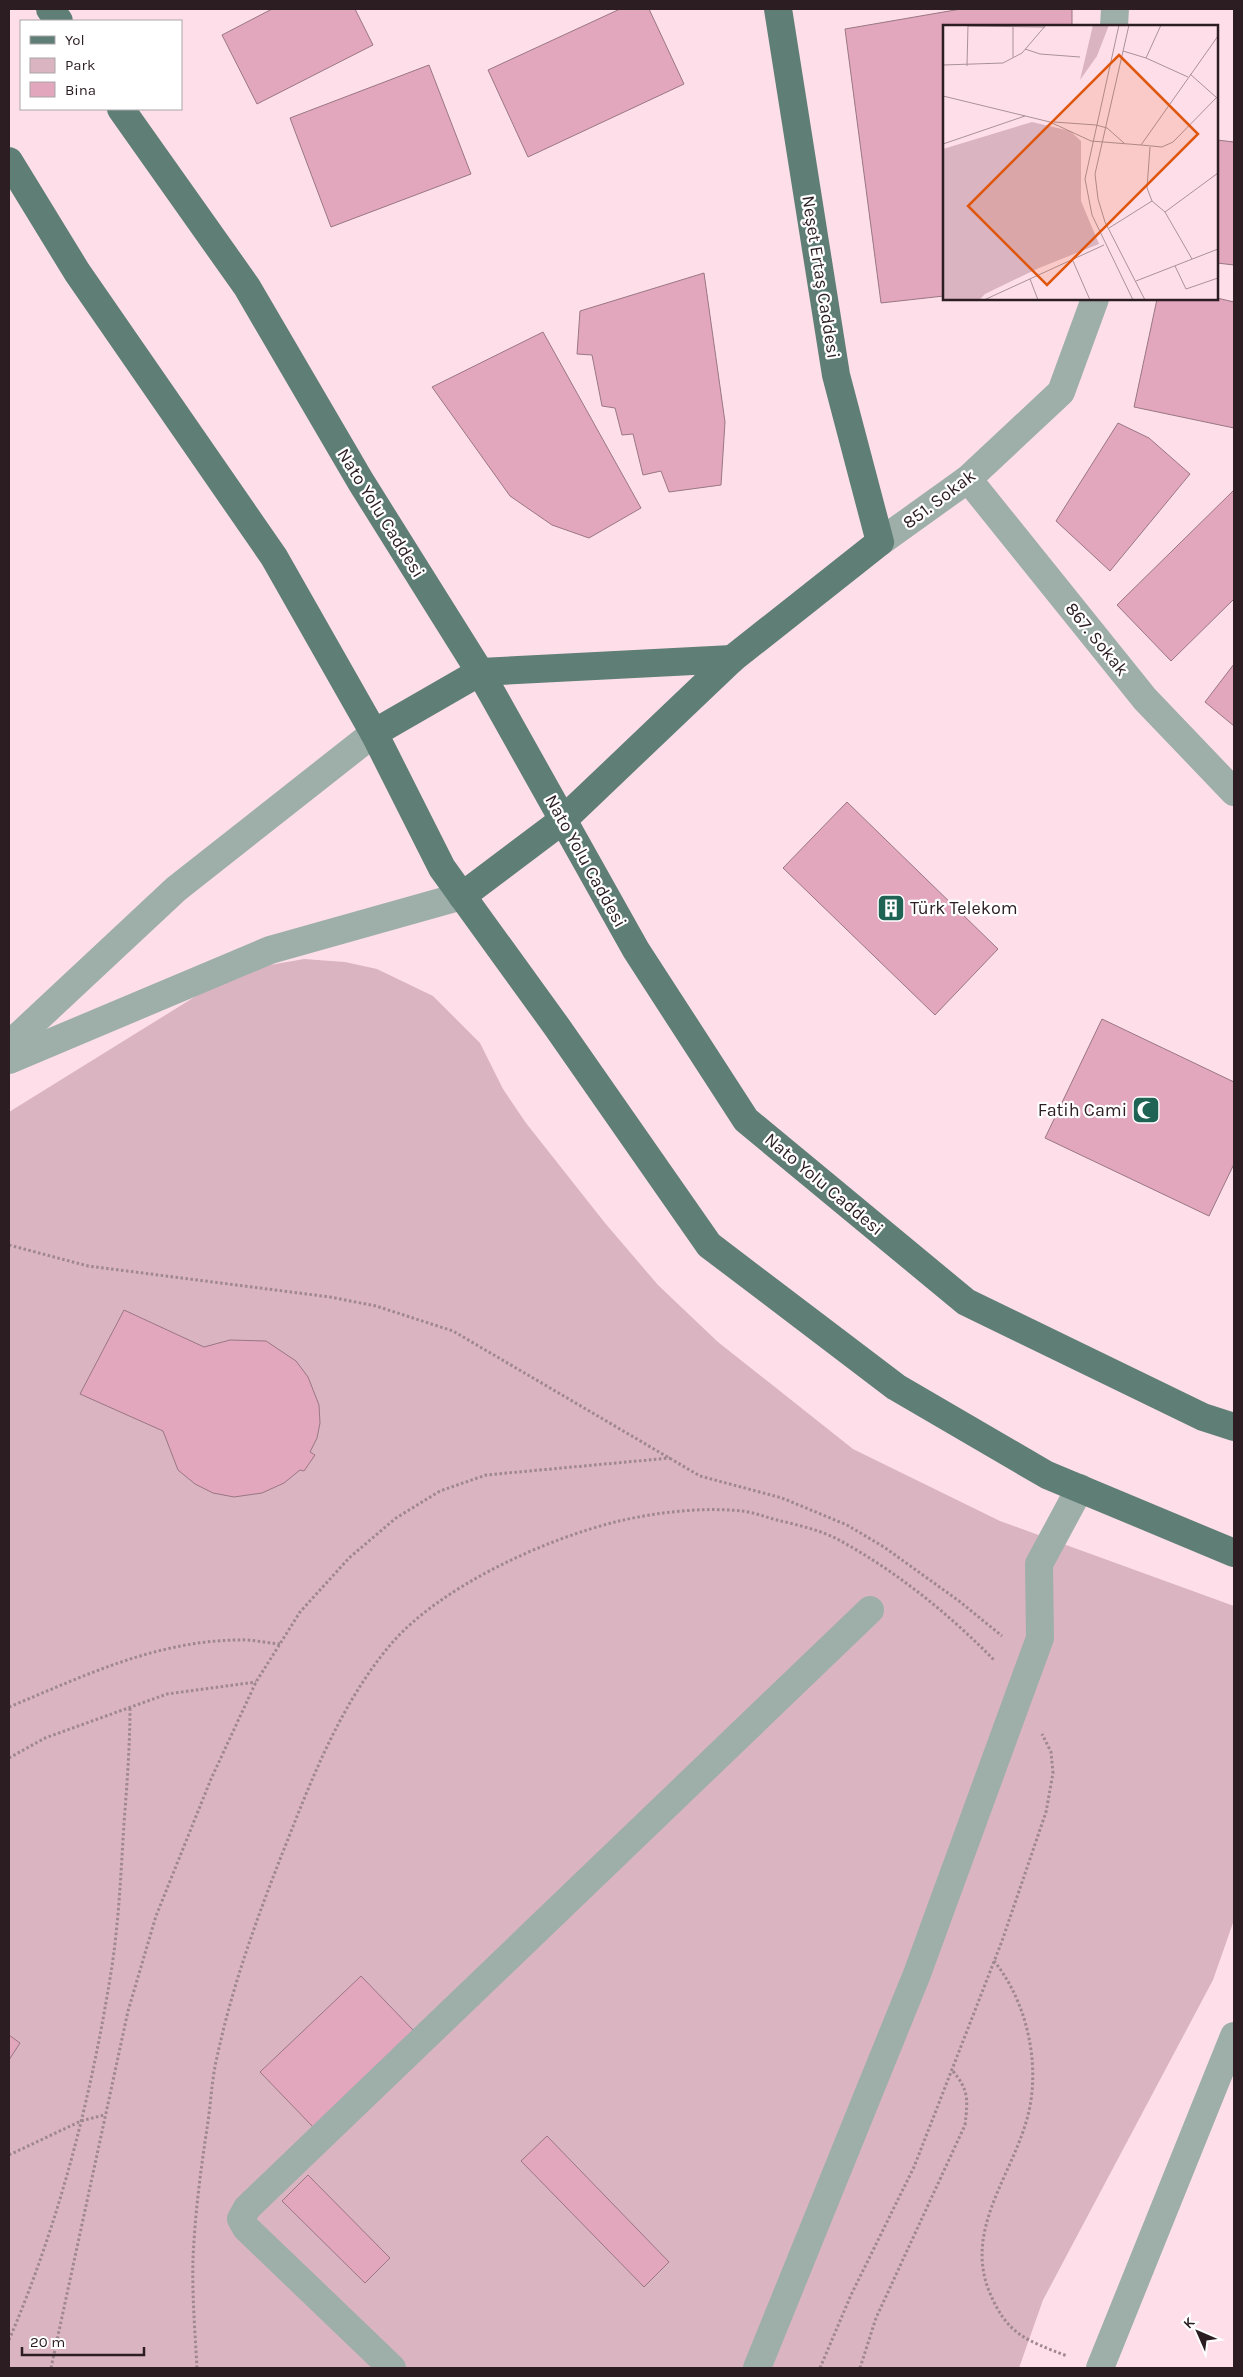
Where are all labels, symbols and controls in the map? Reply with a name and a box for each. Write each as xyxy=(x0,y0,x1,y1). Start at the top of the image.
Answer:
legend xyxy=(20,20,182,110)
inset map xyxy=(943,25,1218,300)
text: Yol xyxy=(65,31,85,49)
text: Park xyxy=(65,56,95,74)
text: Bina xyxy=(65,81,96,99)
street label: Neşet Ertaş Caddesi xyxy=(797,194,845,360)
street label: Nato Yolu Caddesi xyxy=(332,444,430,582)
street label: 851. Sokak xyxy=(898,464,980,534)
street label: 867. Sokak xyxy=(1061,598,1133,680)
street label: Nato Yolu Caddesi xyxy=(540,791,632,931)
building icon: Türk Telekom xyxy=(876,893,906,923)
place label: Türk Telekom xyxy=(910,897,1018,919)
mosque icon: Fatih Cami xyxy=(1131,1095,1161,1125)
place label: Fatih Cami xyxy=(1038,1099,1127,1121)
street label: Nato Yolu Caddesi xyxy=(760,1128,888,1240)
north arrow xyxy=(1173,2307,1223,2357)
text: K xyxy=(1180,2313,1199,2332)
scale bar xyxy=(22,2324,145,2356)
text: 20 m xyxy=(30,2333,65,2351)

